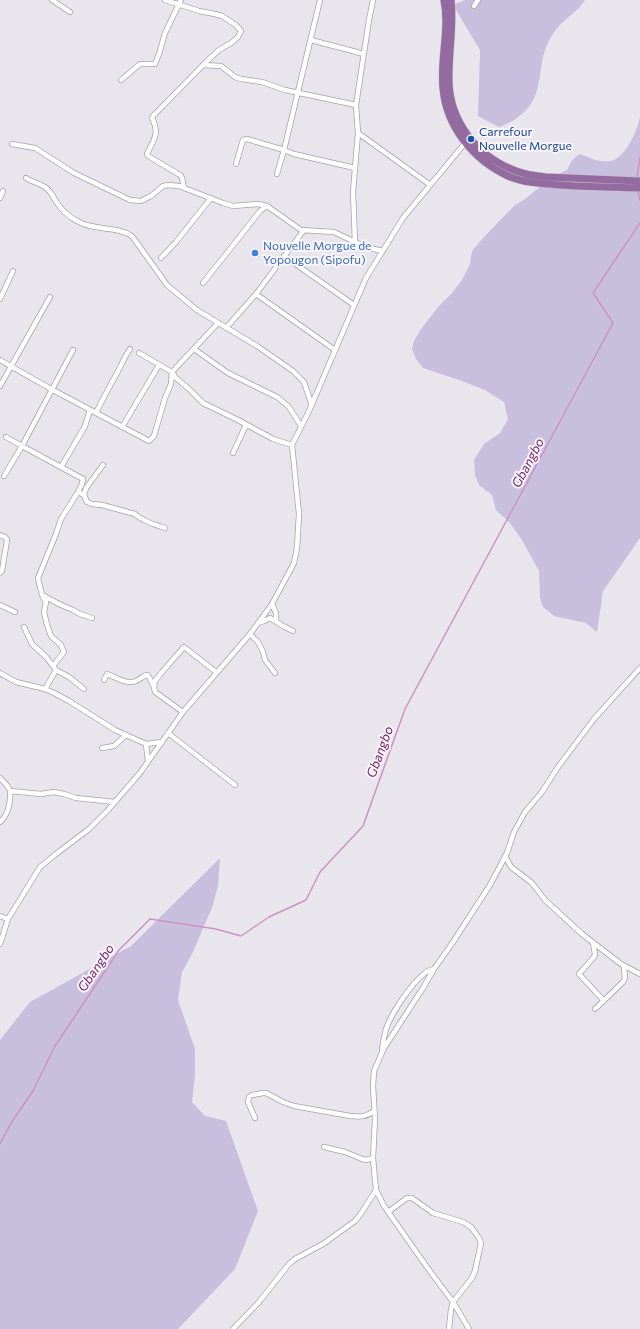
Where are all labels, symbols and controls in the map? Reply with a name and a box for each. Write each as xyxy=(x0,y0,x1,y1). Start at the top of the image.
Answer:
place label: Carrefour Nouvelle Morgue xyxy=(479,125,572,153)
marker: Carrefour Nouvelle Morgue xyxy=(466,134,476,144)
place label: Nouvelle Morgue de Yopougon (Sipofu) xyxy=(263,239,371,267)
marker: Nouvelle Morgue de Yopougon (Sipofu) xyxy=(250,248,260,258)
water label: Gbangbo xyxy=(508,436,548,490)
water label: Gbangbo xyxy=(363,724,397,780)
water label: Gbangbo xyxy=(74,941,118,995)

